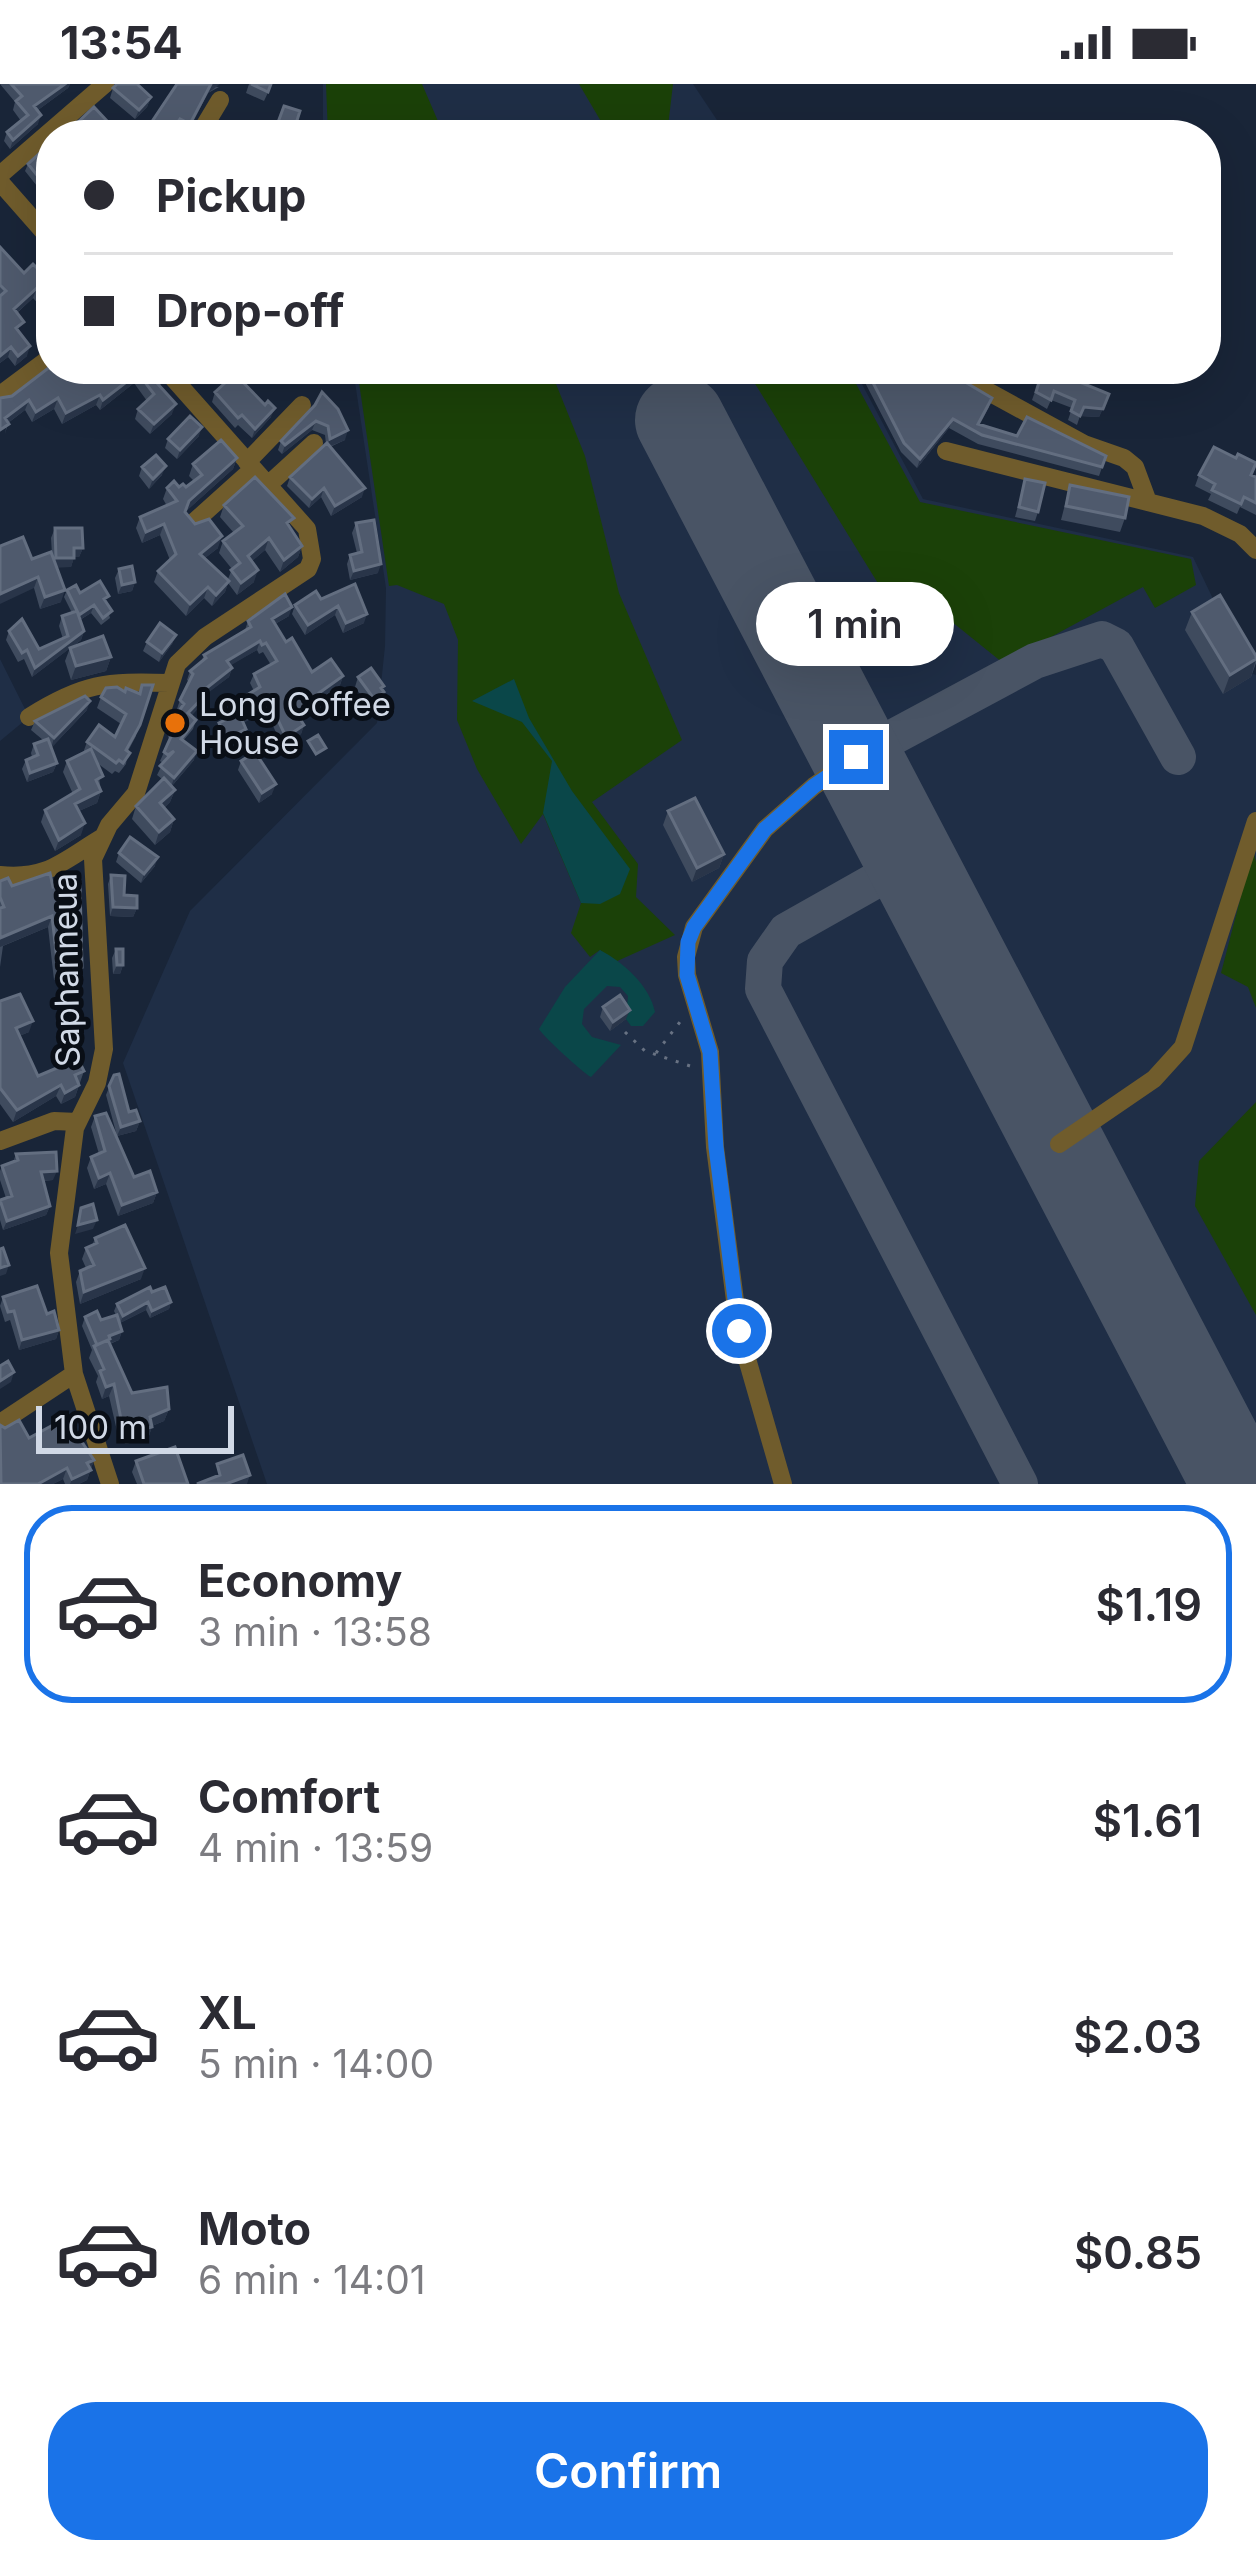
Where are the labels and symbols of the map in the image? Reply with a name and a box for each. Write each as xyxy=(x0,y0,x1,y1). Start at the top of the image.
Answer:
callout: 1 min xyxy=(757,583,955,667)
place label: Long Coffee House xyxy=(199,684,391,762)
marker: Long Coffee House xyxy=(162,710,188,736)
route end xyxy=(829,730,883,784)
street label: Saphanneua xyxy=(44,873,88,1067)
route start xyxy=(712,1304,766,1358)
scale bar xyxy=(36,1400,234,1453)

